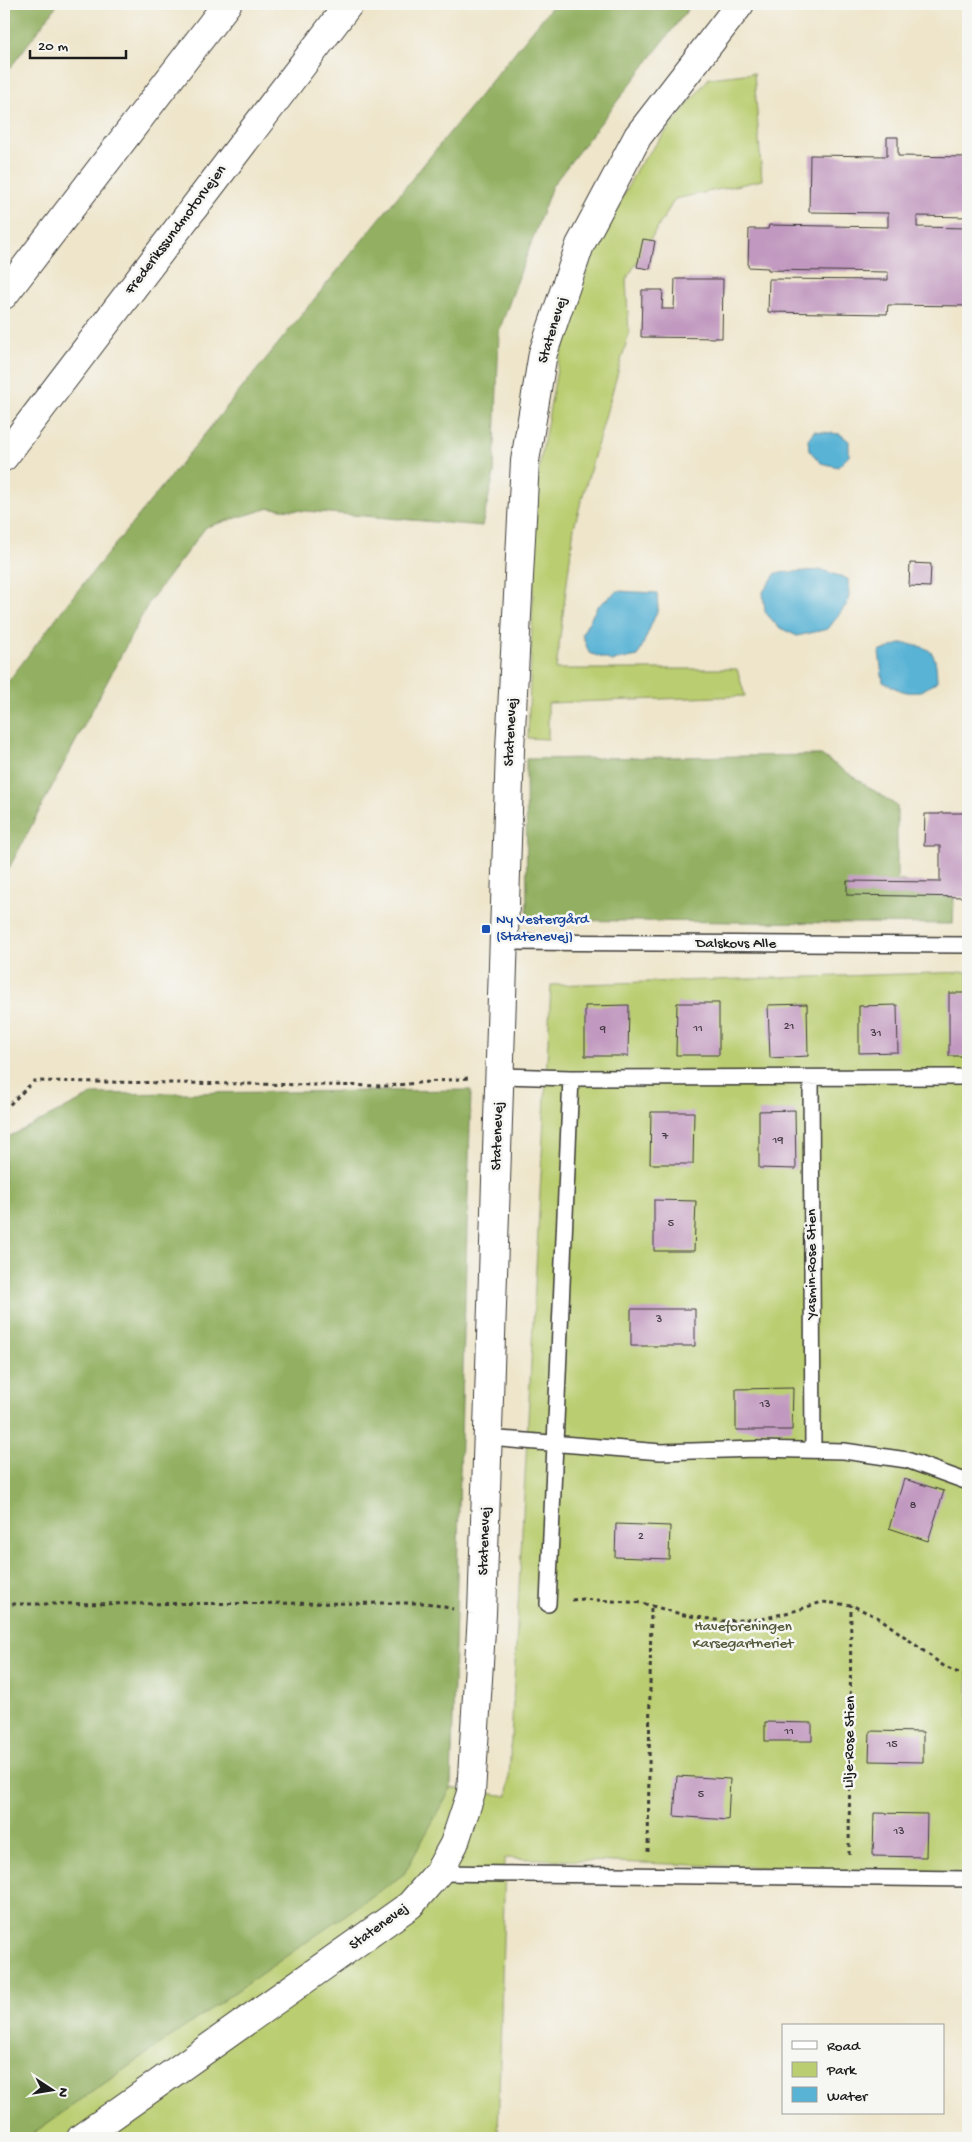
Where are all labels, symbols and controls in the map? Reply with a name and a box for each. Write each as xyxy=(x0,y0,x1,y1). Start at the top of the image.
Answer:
scale bar xyxy=(30,28,126,60)
text: 20 m xyxy=(38,38,68,56)
street label: Frederikssundmotorvejen xyxy=(121,162,231,299)
street label: Statenevej xyxy=(534,294,572,366)
street label: Statenevej xyxy=(500,697,522,767)
place label: Ny Vestergård (Statenevej) xyxy=(496,911,590,946)
marker: Ny Vestergård (Statenevej) xyxy=(480,923,492,935)
street label: Dalskovs Alle xyxy=(695,935,776,953)
house number: 21 xyxy=(784,1020,795,1034)
house number: 11 xyxy=(692,1022,703,1036)
house number: 9 xyxy=(599,1023,606,1037)
house number: 31 xyxy=(869,1027,882,1041)
street label: Statenevej xyxy=(488,1101,508,1171)
house number: 7 xyxy=(661,1130,669,1144)
house number: 19 xyxy=(772,1134,783,1148)
street label: Yasmin-Rose Stien xyxy=(803,1209,821,1321)
house number: 5 xyxy=(668,1217,674,1231)
house number: 3 xyxy=(655,1313,662,1327)
house number: 13 xyxy=(758,1398,771,1412)
house number: 8 xyxy=(910,1499,917,1513)
street label: Statenevej xyxy=(475,1506,495,1576)
house number: 2 xyxy=(638,1530,644,1544)
park label: Haveforeningen Karsegartneriet xyxy=(693,1618,795,1653)
street label: Lilje-Rose Stien xyxy=(840,1696,860,1788)
house number: 11 xyxy=(783,1725,794,1739)
house number: 15 xyxy=(885,1738,898,1752)
house number: 5 xyxy=(698,1788,704,1802)
house number: 13 xyxy=(892,1825,905,1839)
street label: Statenevej xyxy=(346,1899,412,1955)
legend xyxy=(782,2024,944,2114)
text: Road xyxy=(827,2038,861,2056)
text: Park xyxy=(826,2062,857,2080)
north arrow xyxy=(28,2064,78,2114)
text: N xyxy=(53,2086,72,2098)
text: Water xyxy=(827,2088,869,2106)

